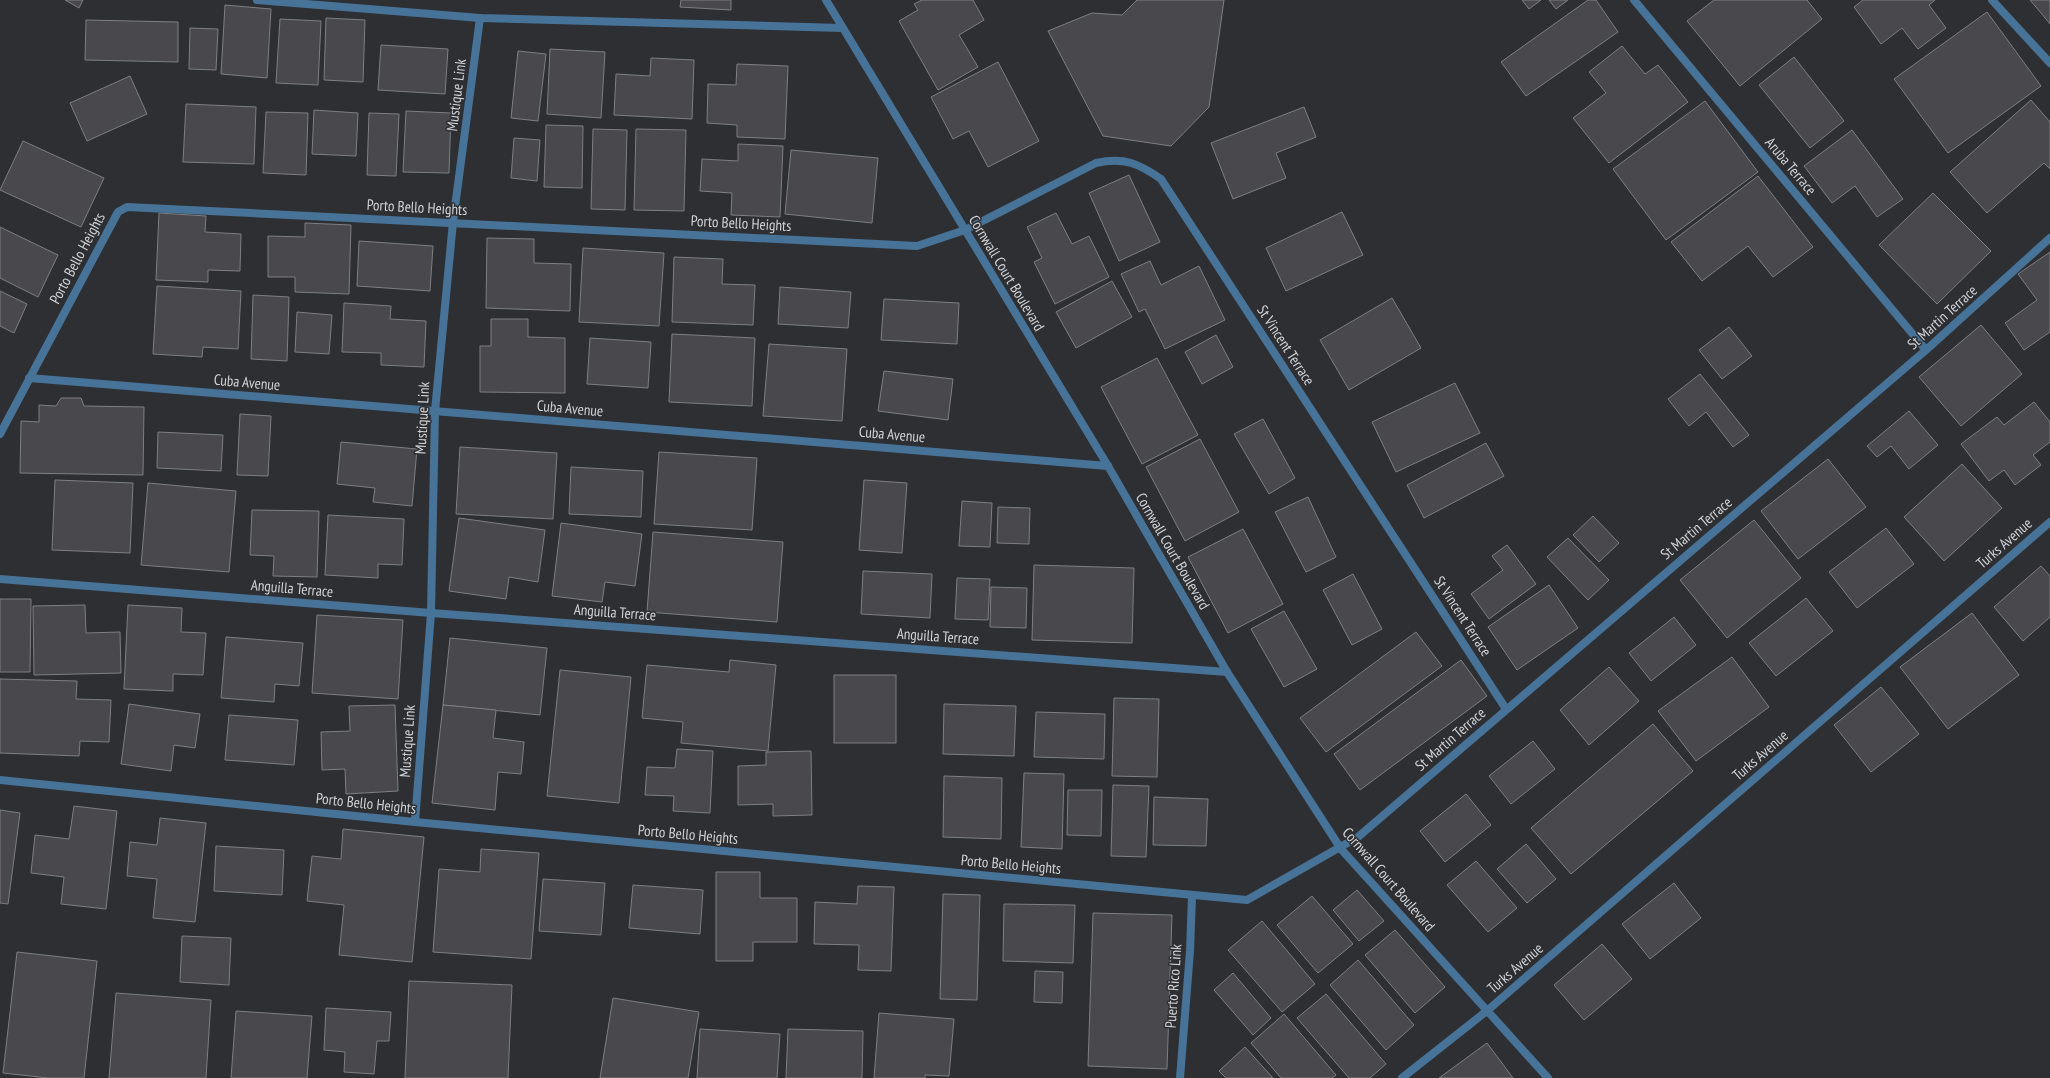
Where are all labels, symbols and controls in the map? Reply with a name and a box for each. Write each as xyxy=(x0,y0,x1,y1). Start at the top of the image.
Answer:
street label: Mustique Link xyxy=(442,58,470,132)
street label: Aruba Terrace xyxy=(1761,133,1821,199)
street label: Porto Bello Heights xyxy=(366,195,468,219)
street label: Porto Bello Heights xyxy=(45,209,109,307)
street label: Porto Bello Heights xyxy=(690,211,792,235)
street label: Cornwall Court Boulevard xyxy=(965,212,1049,334)
street label: St Martin Terrace xyxy=(1903,281,1981,353)
street label: St Vincent Terrace xyxy=(1253,301,1319,389)
street label: Cuba Avenue xyxy=(213,370,281,394)
street label: Mustique Link xyxy=(411,381,433,455)
street label: Cuba Avenue xyxy=(536,396,604,420)
street label: Cuba Avenue xyxy=(858,422,926,446)
street label: Cornwall Court Boulevard xyxy=(1132,489,1214,613)
street label: St Martin Terrace xyxy=(1656,493,1736,563)
street label: Turks Avenue xyxy=(1972,514,2036,572)
street label: St Vincent Terrace xyxy=(1430,572,1496,660)
street label: Anguilla Terrace xyxy=(250,575,334,601)
street label: Anguilla Terrace xyxy=(573,600,657,624)
street label: Anguilla Terrace xyxy=(896,624,980,648)
street label: St Martin Terrace xyxy=(1411,703,1489,775)
street label: Mustique Link xyxy=(395,704,419,778)
street label: Turks Avenue xyxy=(1728,726,1792,784)
street label: Porto Bello Heights xyxy=(315,788,417,818)
street label: Porto Bello Heights xyxy=(637,820,739,848)
street label: Cornwall Court Boulevard xyxy=(1339,823,1439,935)
street label: Porto Bello Heights xyxy=(960,850,1062,878)
street label: Turks Avenue xyxy=(1483,939,1547,997)
street label: Puerto Rico Link xyxy=(1161,943,1185,1029)

